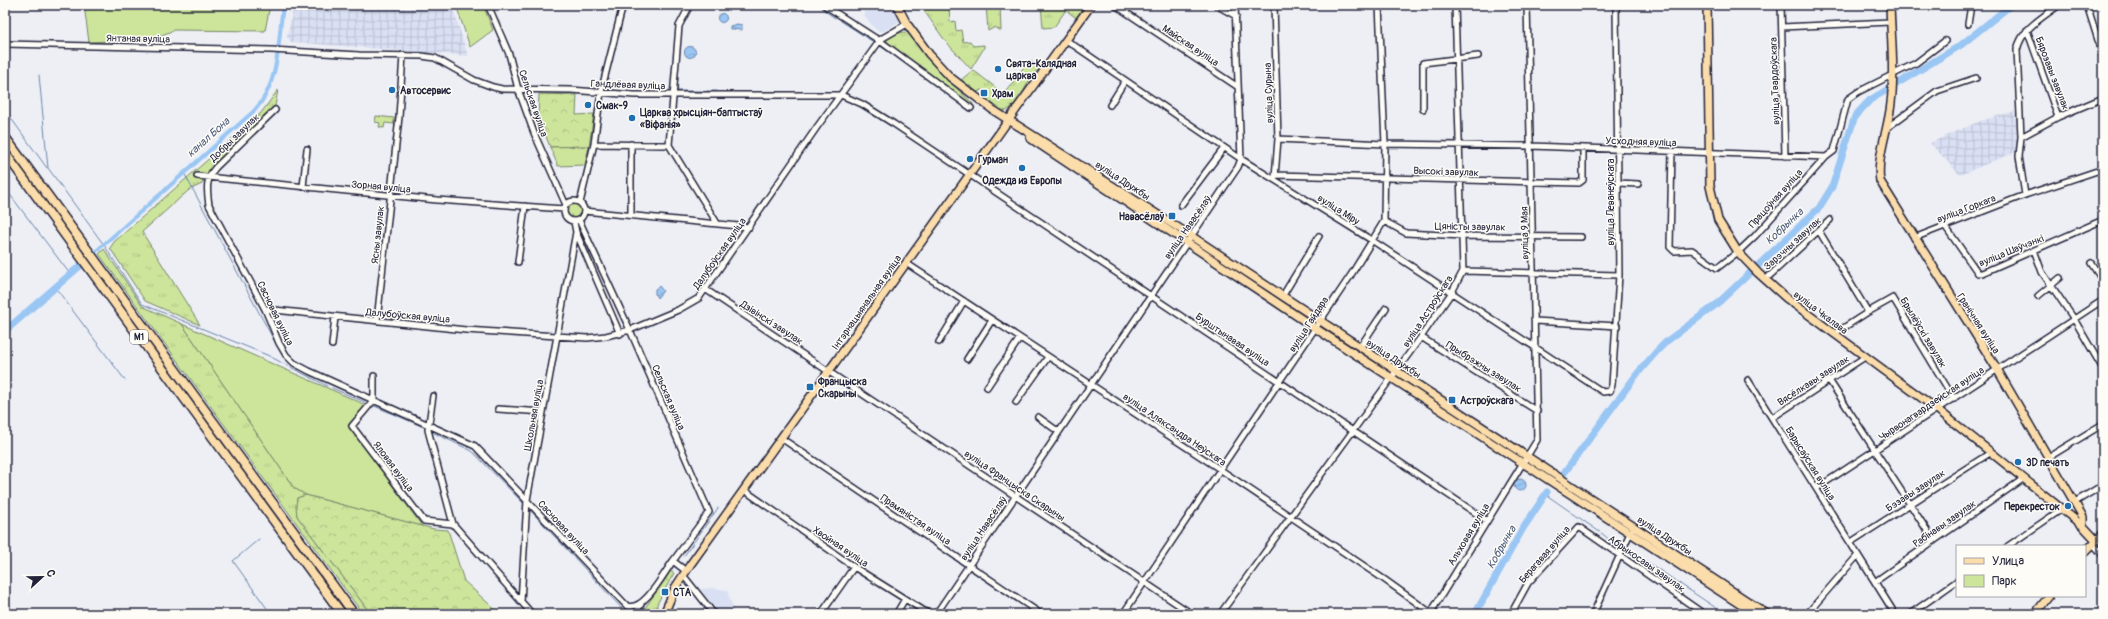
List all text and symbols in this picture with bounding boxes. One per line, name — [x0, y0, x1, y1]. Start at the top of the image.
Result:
street label: Майская вуліца — [1160, 23, 1221, 69]
street label: Янтаная вуліца — [106, 32, 170, 46]
street label: Бярозавы завулак — [2033, 35, 2072, 112]
street label: вуліца Твардоўскага — [1767, 37, 1783, 125]
place label: Свята-Калядная царква — [1006, 58, 1077, 82]
street label: вуліца Сурына — [1262, 62, 1276, 123]
marker: Свята-Калядная царква — [993, 64, 1003, 74]
street label: Сельская вуліца — [516, 68, 550, 139]
street label: Гандлёвая вуліца — [590, 78, 666, 92]
marker: Автосервис — [387, 85, 397, 95]
place label: Автосервис — [400, 85, 451, 97]
marker: Храм — [979, 88, 989, 98]
place label: Храм — [992, 88, 1014, 100]
marker: Смак-9 — [583, 100, 593, 110]
place label: Смак-9 — [596, 100, 628, 112]
place label: Царква хрысціян-баптыстаў «Віфанія» — [639, 107, 763, 131]
street label: Добры завулак — [207, 111, 262, 165]
marker: Царква хрысціян-баптыстаў «Віфанія» — [627, 113, 637, 123]
water label: канал Бона — [184, 114, 233, 160]
street label: Усходняя вуліца — [1605, 135, 1677, 149]
marker: Гурман — [965, 154, 975, 164]
place label: Гурман — [978, 154, 1008, 166]
street label: вуліца Леванеўскага — [1605, 158, 1617, 246]
street label: вуліца Дружбы — [1093, 159, 1152, 203]
marker: Одежда из Европы — [1017, 163, 1027, 173]
street label: Высокі завулак — [1413, 165, 1479, 179]
street label: Працоўная вуліца — [1746, 167, 1806, 231]
place label: Одежда из Европы — [982, 175, 1062, 187]
street label: Зорная вуліца — [351, 178, 412, 196]
street label: вуліца Міру — [1315, 192, 1362, 228]
street label: вуліца Горкага — [1935, 192, 1998, 226]
street label: вуліца Навасёлаў — [1162, 193, 1215, 262]
water label: Кобрынка — [1763, 205, 1807, 247]
street label: Ясны завулак — [369, 206, 387, 265]
street label: вуліца 9 Мая — [1519, 206, 1531, 260]
place label: Навасёлаў — [1119, 211, 1165, 223]
marker: Навасёлаў — [1167, 211, 1177, 221]
street label: Далубоўская вуліца — [690, 215, 749, 292]
street label: Зарэчны завулак — [1761, 215, 1824, 273]
street label: Цяністы завулак — [1434, 220, 1505, 234]
street label: вуліца Шаўчэнкі — [1977, 232, 2046, 269]
street label: Інтэрнацыянальная вуліца — [829, 253, 904, 352]
street label: вуліца Астроўскага — [1400, 273, 1456, 350]
street label: Сасновая вуліца — [254, 279, 296, 348]
street label: вуліца Чкалава — [1791, 289, 1850, 337]
street label: Гранічная вуліца — [1954, 291, 2002, 356]
street label: вуліца Гайдара — [1286, 294, 1331, 354]
street label: Брылёўскі завулак — [1897, 295, 1949, 370]
street label: Дзівінскі завулак — [737, 298, 805, 348]
street label: Далубоўская вуліца — [364, 306, 451, 326]
street label: Бурштынавая вуліца — [1193, 311, 1272, 369]
road number: М1 — [130, 330, 148, 344]
street label: вуліца Дружбы — [1364, 337, 1423, 381]
street label: Прыбрэжны завулак — [1444, 339, 1523, 395]
street label: Вясёлкавы завулак — [1775, 353, 1852, 409]
street label: Сельская вуліца — [649, 363, 687, 432]
street label: Чырвонагвардзейская вуліца — [1877, 364, 1987, 444]
place label: Францыска Скарыны — [817, 376, 867, 400]
street label: Школьная вуліца — [522, 378, 546, 452]
marker: Францыска Скарыны — [805, 382, 815, 392]
street label: вуліца Аляксандра Неўскага — [1121, 391, 1229, 469]
marker: Астроўскага — [1447, 395, 1457, 405]
place label: Астроўскага — [1460, 395, 1514, 407]
street label: Барысаўская вуліца — [1783, 424, 1838, 503]
street label: Яловая вуліца — [370, 439, 416, 494]
street label: вуліца Францыска Скарыны — [962, 448, 1067, 524]
marker: 3D печать — [2013, 457, 2023, 467]
place label: 3D печать — [2026, 457, 2070, 469]
street label: Бэзавы завулак — [1884, 467, 1947, 514]
street label: Прамяністая вуліца — [878, 492, 953, 548]
street label: вуліца Навасёлаў — [958, 494, 1010, 563]
street label: Сасновая вуліца — [535, 498, 592, 558]
street label: Рабінавы завулак — [1911, 498, 1978, 550]
street label: Альховая вуліца — [1446, 501, 1492, 568]
place label: Перекресток — [2004, 501, 2061, 513]
marker: Перекресток — [2063, 501, 2073, 511]
street label: вуліца Дружбы — [1635, 514, 1694, 558]
water label: Кобрынка — [1484, 523, 1519, 571]
street label: Берагавая вуліца — [1517, 523, 1573, 586]
street label: Хвойная вуліца — [811, 524, 871, 570]
street label: Абрыкосавы завулак — [1606, 533, 1687, 595]
legend — [1956, 545, 2086, 597]
text: Улица — [1992, 554, 2024, 569]
north arrow — [22, 557, 62, 597]
text: С — [44, 568, 58, 579]
text: Парк — [1992, 574, 2017, 589]
marker: СТА — [660, 587, 670, 597]
place label: СТА — [673, 587, 692, 599]

